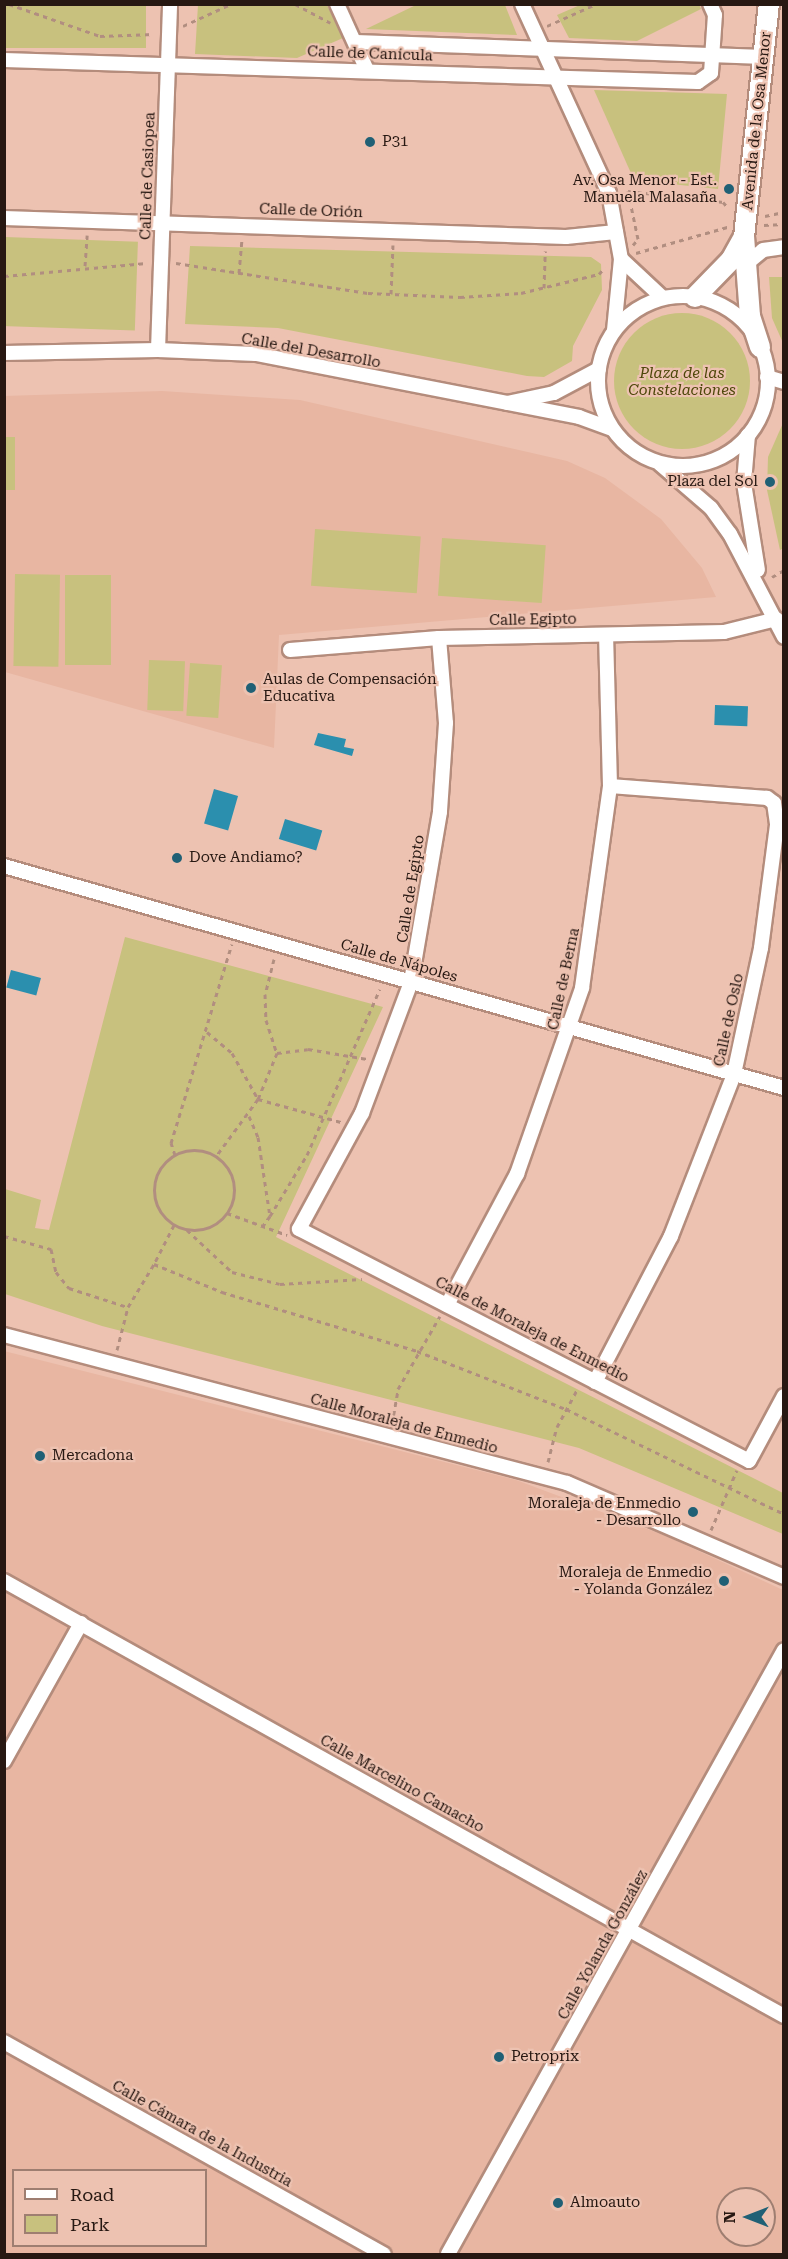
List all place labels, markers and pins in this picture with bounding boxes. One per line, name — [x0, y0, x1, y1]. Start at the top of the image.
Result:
place label: P31 — [382, 133, 408, 151]
marker: P31 — [363, 135, 377, 149]
place label: Av. Osa Menor - Est. Manuela Malasaña — [573, 171, 717, 206]
marker: Av. Osa Menor - Est. Manuela Malasaña — [722, 182, 736, 196]
place label: Plaza del Sol — [667, 473, 758, 491]
marker: Plaza del Sol — [763, 475, 777, 489]
place label: Aulas de Compensación Educativa — [263, 670, 437, 705]
marker: Aulas de Compensación Educativa — [244, 681, 258, 695]
place label: Dove Andiamo? — [189, 849, 303, 867]
marker: Dove Andiamo? — [170, 851, 184, 865]
place label: Mercadona — [52, 1447, 133, 1465]
marker: Mercadona — [33, 1449, 47, 1463]
place label: Moraleja de Enmedio - Desarrollo — [528, 1494, 681, 1529]
marker: Moraleja de Enmedio - Desarrollo — [686, 1505, 700, 1519]
place label: Moraleja de Enmedio - Yolanda González — [559, 1563, 712, 1598]
marker: Moraleja de Enmedio - Yolanda González — [717, 1574, 731, 1588]
place label: Petroprix — [511, 2048, 579, 2066]
marker: Petroprix — [492, 2050, 506, 2064]
place label: Almoauto — [570, 2194, 640, 2212]
marker: Almoauto — [551, 2196, 565, 2210]

